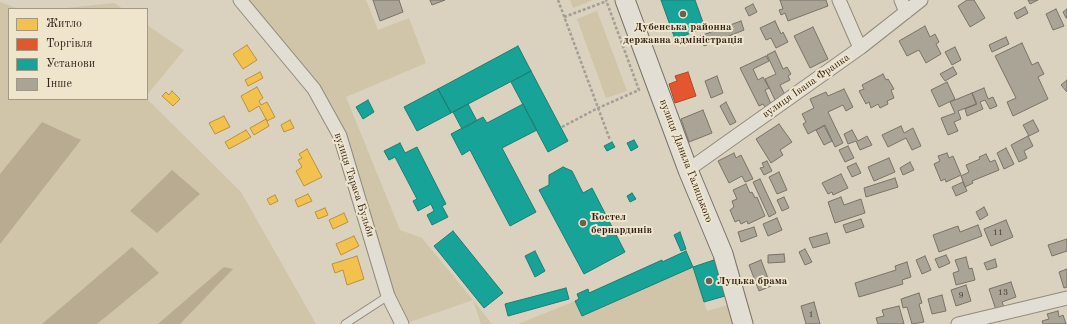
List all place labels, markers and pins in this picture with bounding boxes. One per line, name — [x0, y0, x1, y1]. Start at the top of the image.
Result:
marker: Дубенська районна державна адміністрація — [678, 9, 688, 19]
place label: Дубенська районна державна адміністрація — [623, 20, 743, 46]
place label: Костел бернардинів — [591, 210, 652, 236]
marker: Костел бернардинів — [578, 218, 588, 228]
place label: Луцька брама — [717, 274, 787, 288]
marker: Луцька брама — [704, 276, 714, 286]

